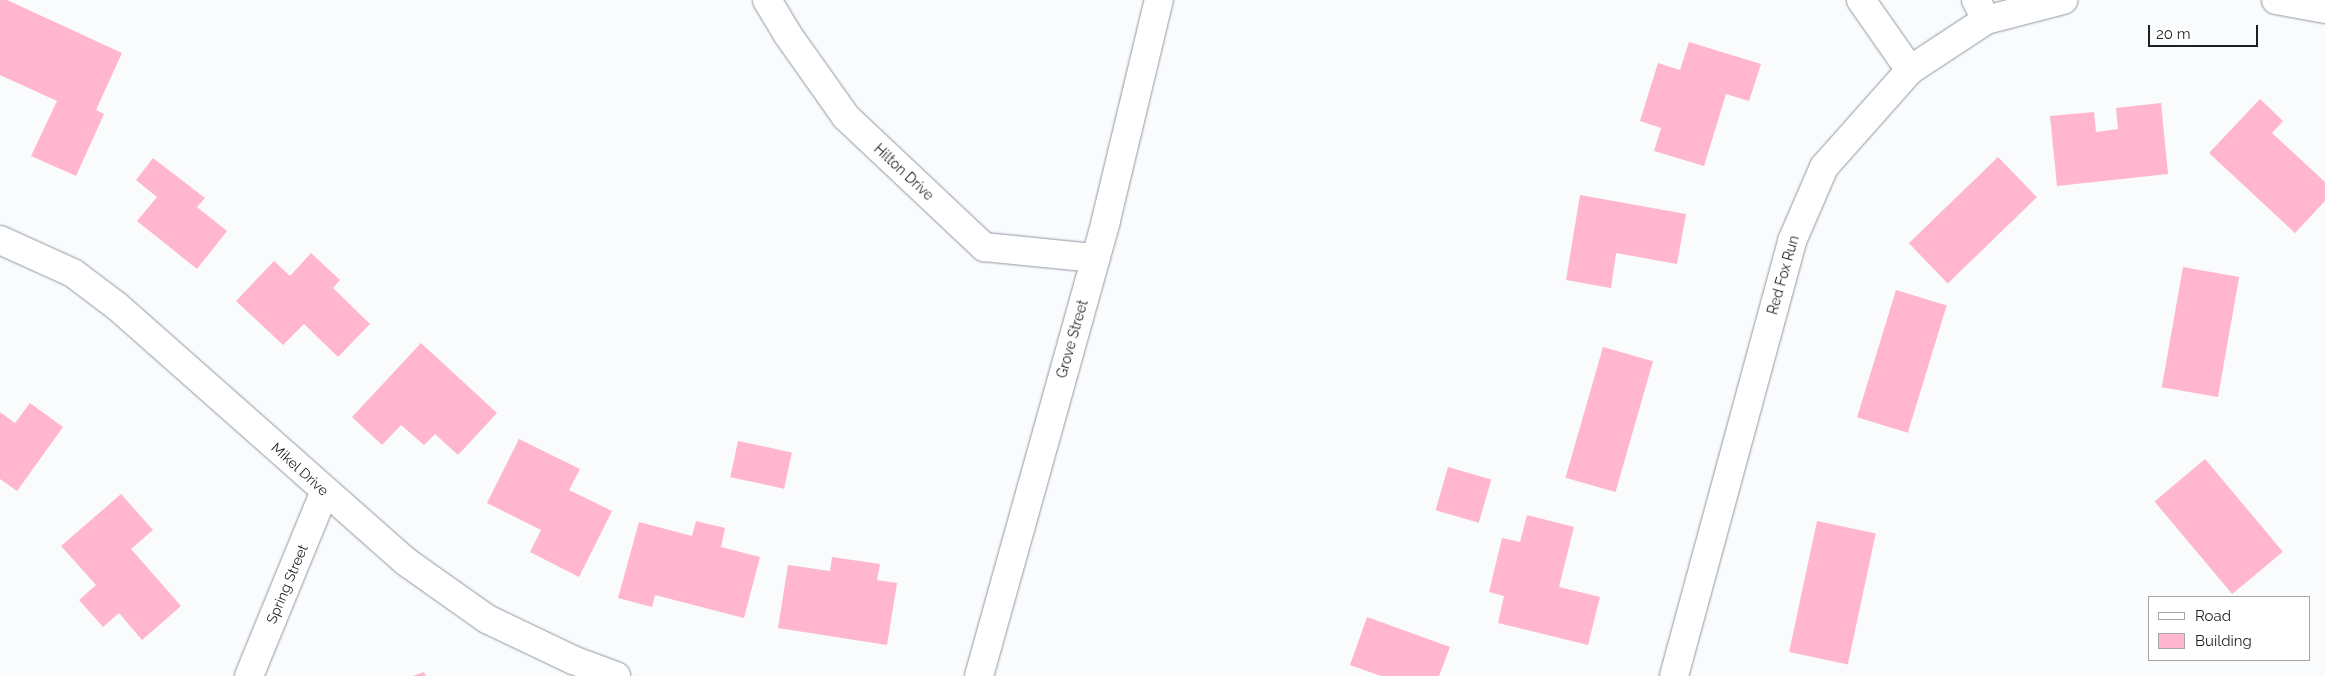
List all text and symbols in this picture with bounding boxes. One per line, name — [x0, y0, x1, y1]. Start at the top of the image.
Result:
scale bar — [2150, 15, 2260, 47]
text: 20 m — [2156, 25, 2191, 43]
street label: Hilton Drive — [871, 140, 937, 204]
street label: Red Fox Run — [1764, 234, 1802, 316]
street label: Grove Street — [1053, 298, 1091, 380]
street label: Mikel Drive — [268, 439, 332, 499]
street label: Spring Street — [263, 542, 311, 626]
legend — [2148, 596, 2310, 661]
text: Road — [2195, 607, 2231, 625]
text: Building — [2195, 632, 2252, 650]

